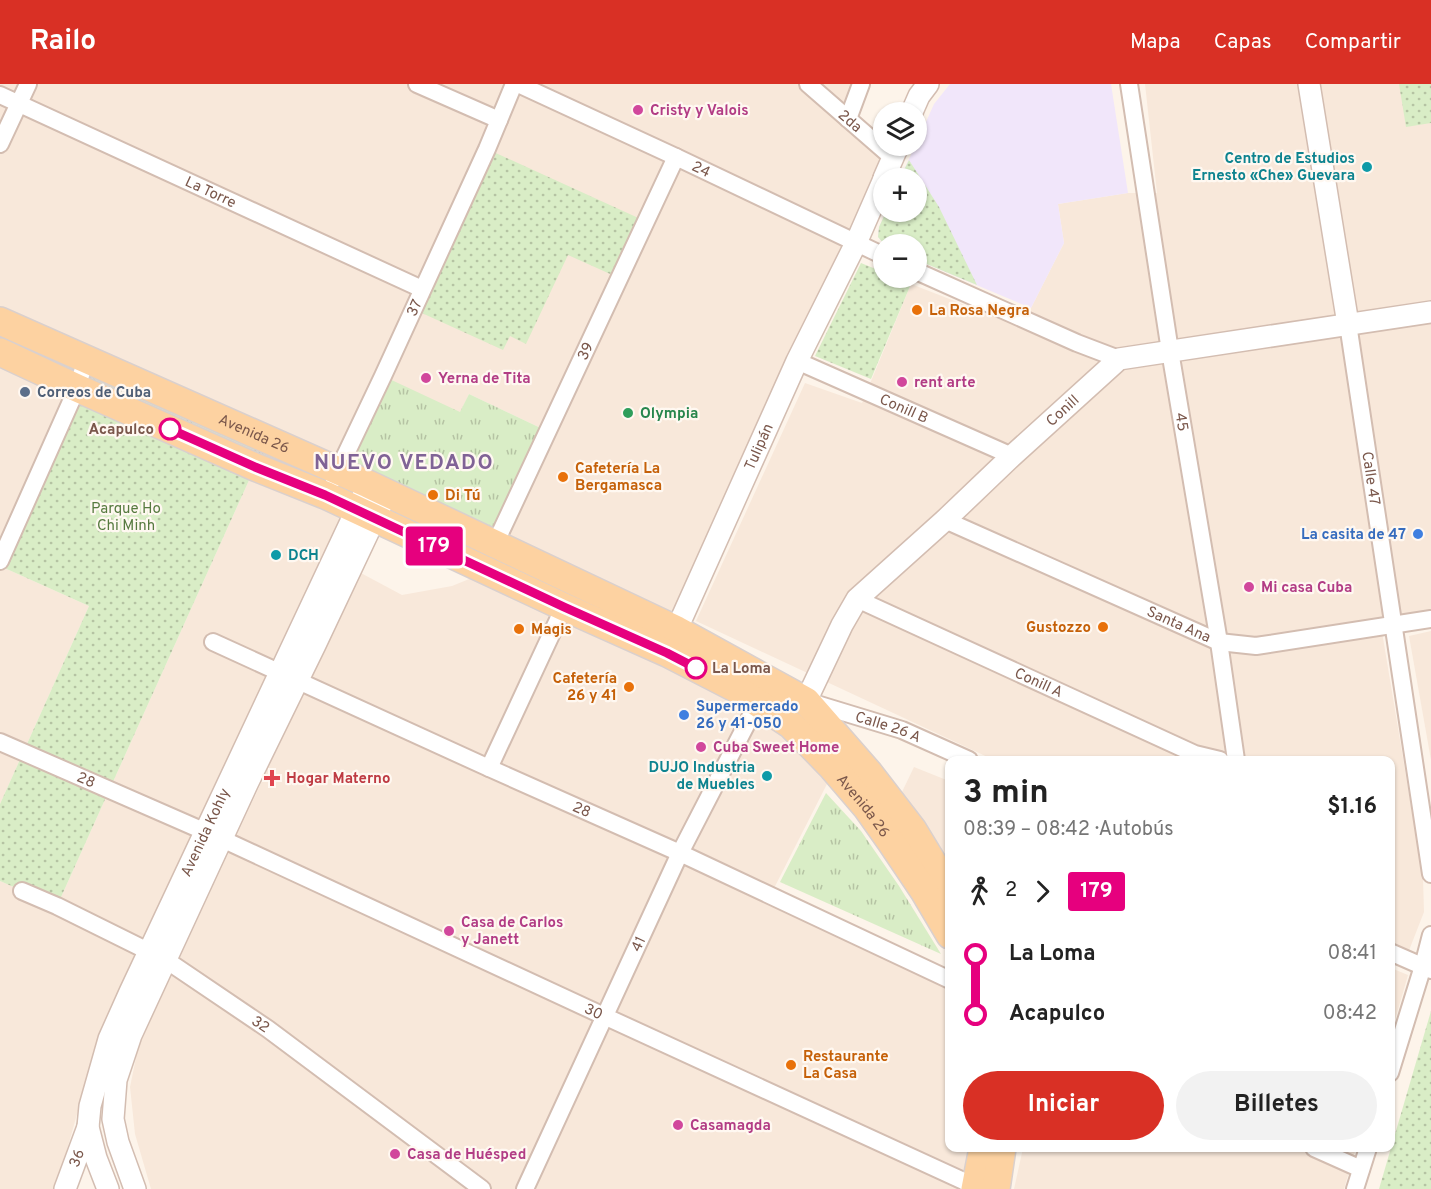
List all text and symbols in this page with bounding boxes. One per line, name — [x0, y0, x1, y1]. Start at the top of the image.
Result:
text: Railo — [30, 24, 96, 60]
text: Mapa — [1130, 29, 1181, 56]
text: Capas — [1214, 29, 1272, 56]
text: Compartir — [1305, 29, 1401, 56]
place label: Cristy y Valois — [650, 102, 749, 121]
map controls — [873, 102, 927, 288]
button: layers — [873, 102, 927, 156]
marker: Cristy y Valois — [631, 103, 645, 117]
street label: 2da — [833, 106, 865, 137]
place label: Centro de Estudios Ernesto «Che» Guevara — [1192, 150, 1355, 186]
street label: 24 — [688, 158, 713, 183]
marker: Centro de Estudios Ernesto «Che» Guevara — [1360, 160, 1374, 174]
button: + — [873, 168, 927, 222]
street label: La Torre — [182, 173, 239, 213]
button: − — [873, 234, 927, 288]
street label: 37 — [403, 297, 428, 320]
place label: La Rosa Negra — [929, 302, 1030, 321]
marker: La Rosa Negra — [910, 303, 924, 317]
street label: 39 — [574, 340, 599, 364]
place label: Yerna de Tita — [438, 370, 531, 389]
marker: Yerna de Tita — [419, 371, 433, 385]
place label: rent arte — [914, 374, 976, 393]
marker: rent arte — [895, 375, 909, 389]
place label: Correos de Cuba — [37, 384, 151, 403]
marker: Correos de Cuba — [18, 385, 32, 399]
street label: Conill B — [876, 391, 931, 429]
street label: Conill — [1043, 392, 1084, 431]
place label: Olympia — [640, 405, 698, 424]
marker: Olympia — [621, 406, 635, 420]
street label: Avenida 26 — [215, 411, 292, 459]
street label: 45 — [1170, 411, 1191, 433]
marker: Acapulco — [159, 418, 181, 440]
place label: Acapulco — [88, 421, 154, 440]
street label: Tulipán — [741, 421, 779, 474]
district label: NUEVO VEDADO — [314, 450, 494, 477]
street label: Calle 47 — [1356, 450, 1383, 507]
place label: Cafetería La Bergamasca — [575, 460, 662, 496]
marker: Cafetería La Bergamasca — [556, 470, 570, 484]
place label: Di Tú — [445, 487, 481, 506]
marker: Di Tú — [426, 488, 440, 502]
park label: Parque Ho Chi Minh — [91, 500, 161, 536]
line badge: 179 — [400, 526, 468, 566]
place label: La casita de 47 — [1301, 526, 1406, 545]
marker: La casita de 47 — [1411, 527, 1425, 541]
text: 179 — [418, 533, 450, 560]
place label: DCH — [288, 547, 319, 566]
marker: DCH — [269, 548, 283, 562]
place label: Mi casa Cuba — [1261, 579, 1352, 598]
marker: Mi casa Cuba — [1242, 580, 1256, 594]
street label: Santa Ana — [1143, 603, 1213, 648]
place label: Gustozzo — [1026, 619, 1091, 638]
marker: Gustozzo — [1096, 620, 1110, 634]
place label: Magis — [531, 621, 572, 640]
marker: Magis — [512, 622, 526, 636]
marker: La Loma — [685, 657, 707, 679]
place label: La Loma — [712, 660, 771, 679]
street label: Conill A — [1011, 664, 1065, 703]
place label: Cafetería 26 y 41 — [553, 670, 617, 706]
marker: Cafetería 26 y 41 — [622, 680, 636, 694]
place label: Supermercado 26 y 41-050 — [696, 698, 798, 734]
marker: Supermercado 26 y 41-050 — [677, 708, 691, 722]
street label: Calle 26 A — [853, 708, 924, 748]
place label: Cuba Sweet Home — [713, 739, 839, 758]
marker: Cuba Sweet Home — [694, 740, 708, 754]
place label: DUJO Industria de Muebles — [649, 759, 755, 795]
street label: 28 — [73, 769, 98, 793]
marker: Hogar Materno — [263, 769, 281, 787]
marker: DUJO Industria de Muebles — [760, 769, 774, 783]
place label: Hogar Materno — [286, 770, 391, 789]
street label: Avenida 26 — [831, 771, 893, 842]
text: 3 min — [963, 773, 1049, 815]
street label: Avenida Kohly — [177, 785, 235, 880]
text: $1.16 — [1327, 794, 1377, 821]
street label: 28 — [569, 798, 593, 823]
text: 08:39 – 08:42 · Autobús — [963, 817, 1174, 843]
icon: walk — [963, 875, 996, 908]
icon: forward — [1026, 875, 1059, 908]
text: 2 — [1005, 878, 1017, 904]
text: 179 — [1080, 878, 1113, 905]
place label: Casa de Carlos y Janett — [461, 914, 563, 950]
marker: Casa de Carlos y Janett — [442, 924, 456, 938]
street label: 41 — [628, 934, 651, 955]
text: La Loma — [1009, 941, 1095, 968]
text: 08:41 — [1328, 941, 1377, 967]
street label: 30 — [581, 1000, 606, 1025]
text: Acapulco — [1009, 1001, 1105, 1028]
text: 08:42 — [1323, 1001, 1377, 1027]
street label: 32 — [247, 1012, 273, 1038]
place label: Restaurante La Casa — [803, 1048, 889, 1084]
marker: Restaurante La Casa — [784, 1058, 798, 1072]
button: Iniciar — [963, 1071, 1164, 1140]
button: Billetes — [1176, 1071, 1377, 1140]
place label: Casamagda — [690, 1117, 771, 1136]
marker: Casamagda — [671, 1118, 685, 1132]
place label: Casa de Huésped — [407, 1146, 526, 1165]
street label: 36 — [66, 1147, 90, 1170]
marker: Casa de Huésped — [388, 1147, 402, 1161]

